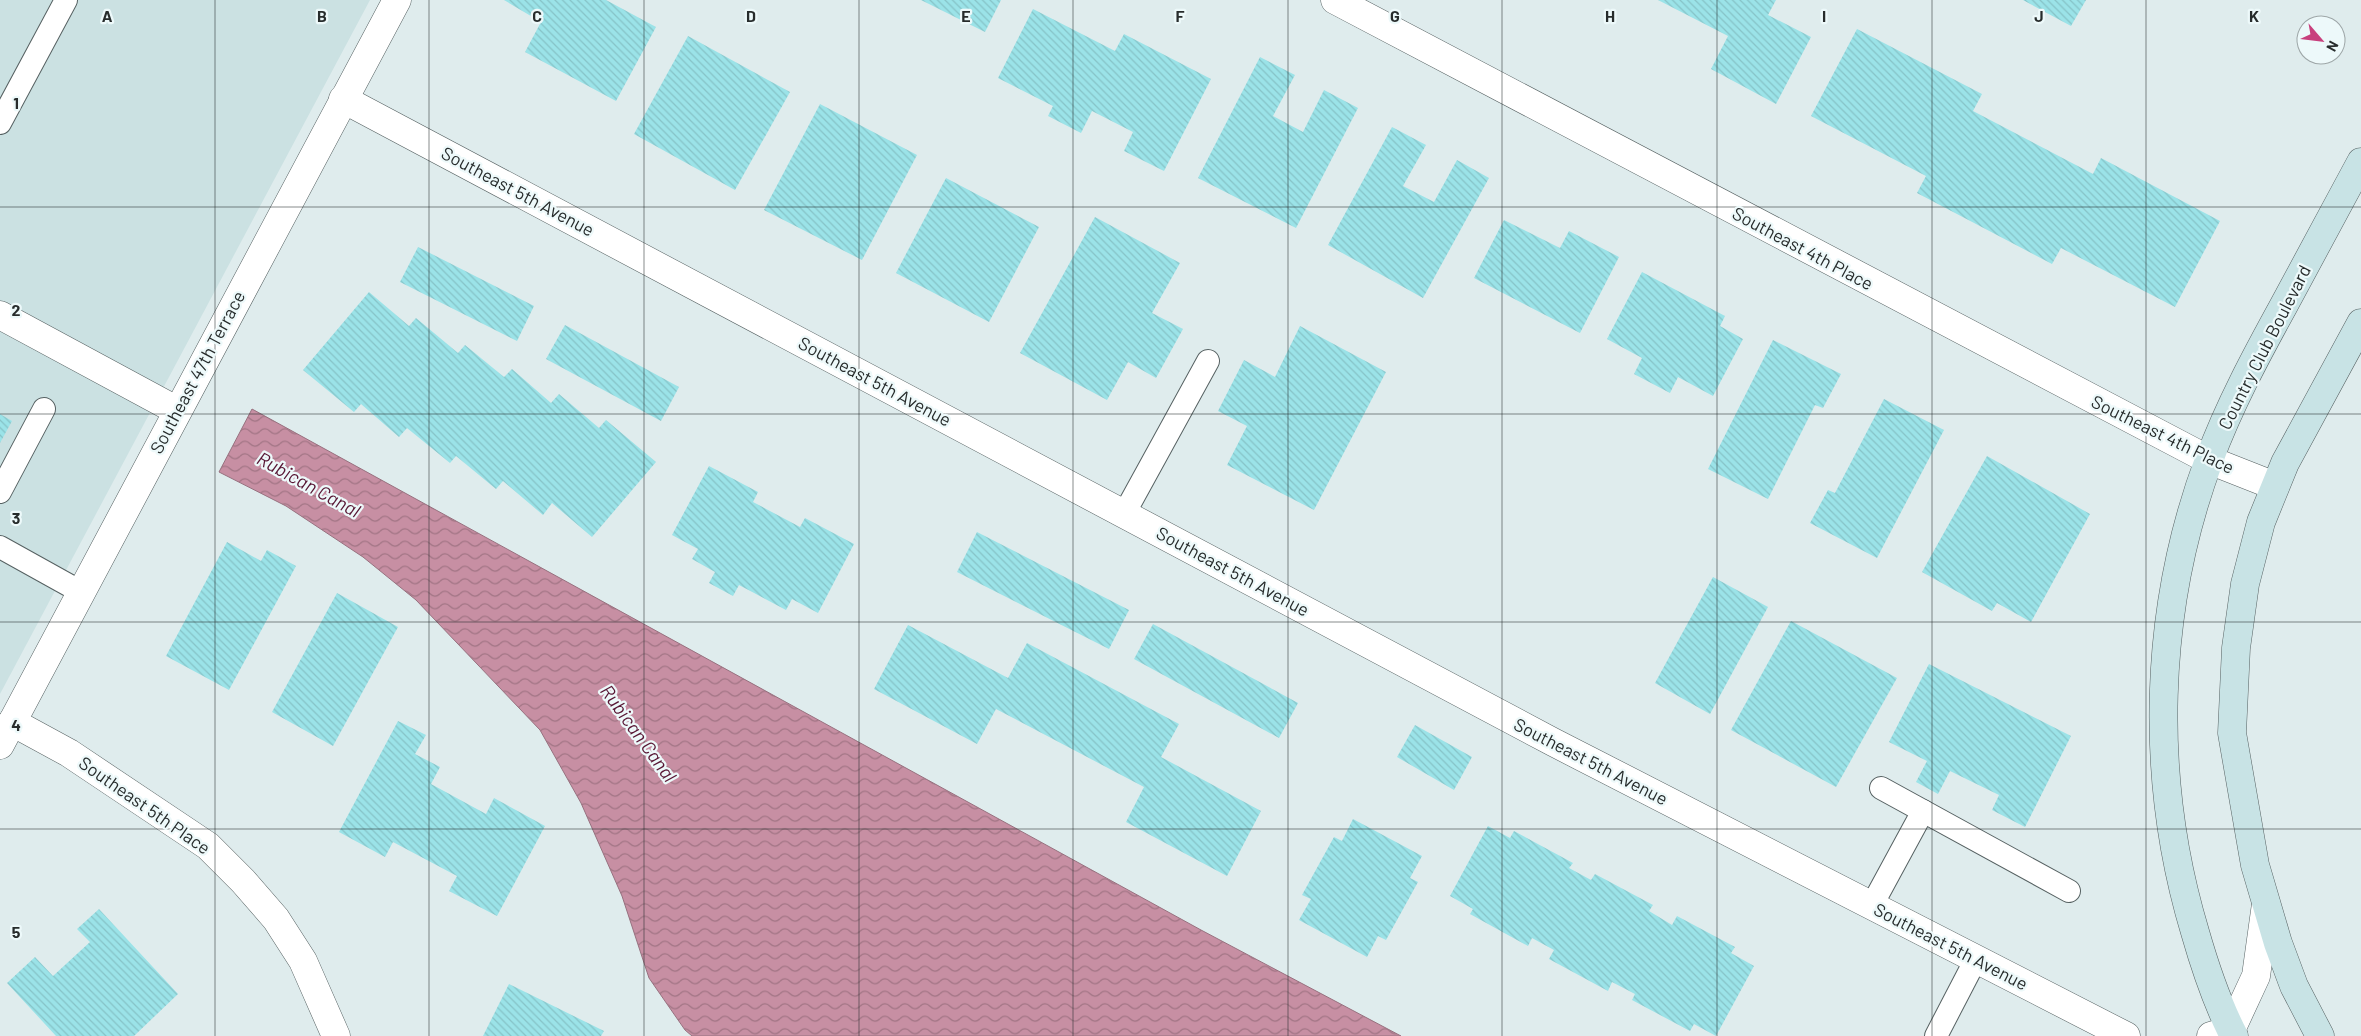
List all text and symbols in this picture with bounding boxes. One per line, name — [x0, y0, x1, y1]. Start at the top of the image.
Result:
text: A — [102, 6, 113, 25]
text: B — [317, 6, 327, 25]
text: C — [532, 6, 542, 25]
text: D — [746, 6, 756, 25]
text: E — [961, 6, 971, 25]
text: F — [1176, 6, 1185, 25]
text: G — [1390, 6, 1400, 25]
text: H — [1605, 6, 1615, 25]
text: I — [1822, 6, 1826, 25]
text: J — [2034, 6, 2044, 25]
text: K — [2249, 6, 2259, 25]
north arrow — [2296, 15, 2346, 65]
text: N — [2323, 38, 2343, 54]
text: 1 — [13, 93, 19, 112]
street label: Southeast 5th Avenue — [438, 141, 598, 241]
street label: Southeast 4th Place — [1729, 202, 1877, 294]
street label: Country Club Boulevard — [2213, 261, 2315, 433]
street label: Southeast 47th Terrace — [145, 287, 249, 457]
text: 2 — [12, 300, 21, 319]
street label: Southeast 5th Avenue — [795, 331, 955, 431]
street label: Southeast 4th Place — [2088, 390, 2238, 478]
water label: Rubican Canal — [253, 446, 365, 522]
text: 3 — [12, 508, 20, 527]
street label: Southeast 5th Avenue — [1153, 521, 1313, 621]
water label: Rubican Canal — [596, 680, 682, 787]
street label: Southeast 5th Avenue — [1510, 713, 1672, 809]
text: 4 — [11, 715, 21, 734]
street label: Southeast 5th Place — [75, 751, 215, 859]
street label: Southeast 5th Avenue — [1870, 898, 2032, 994]
text: 5 — [12, 922, 21, 941]

